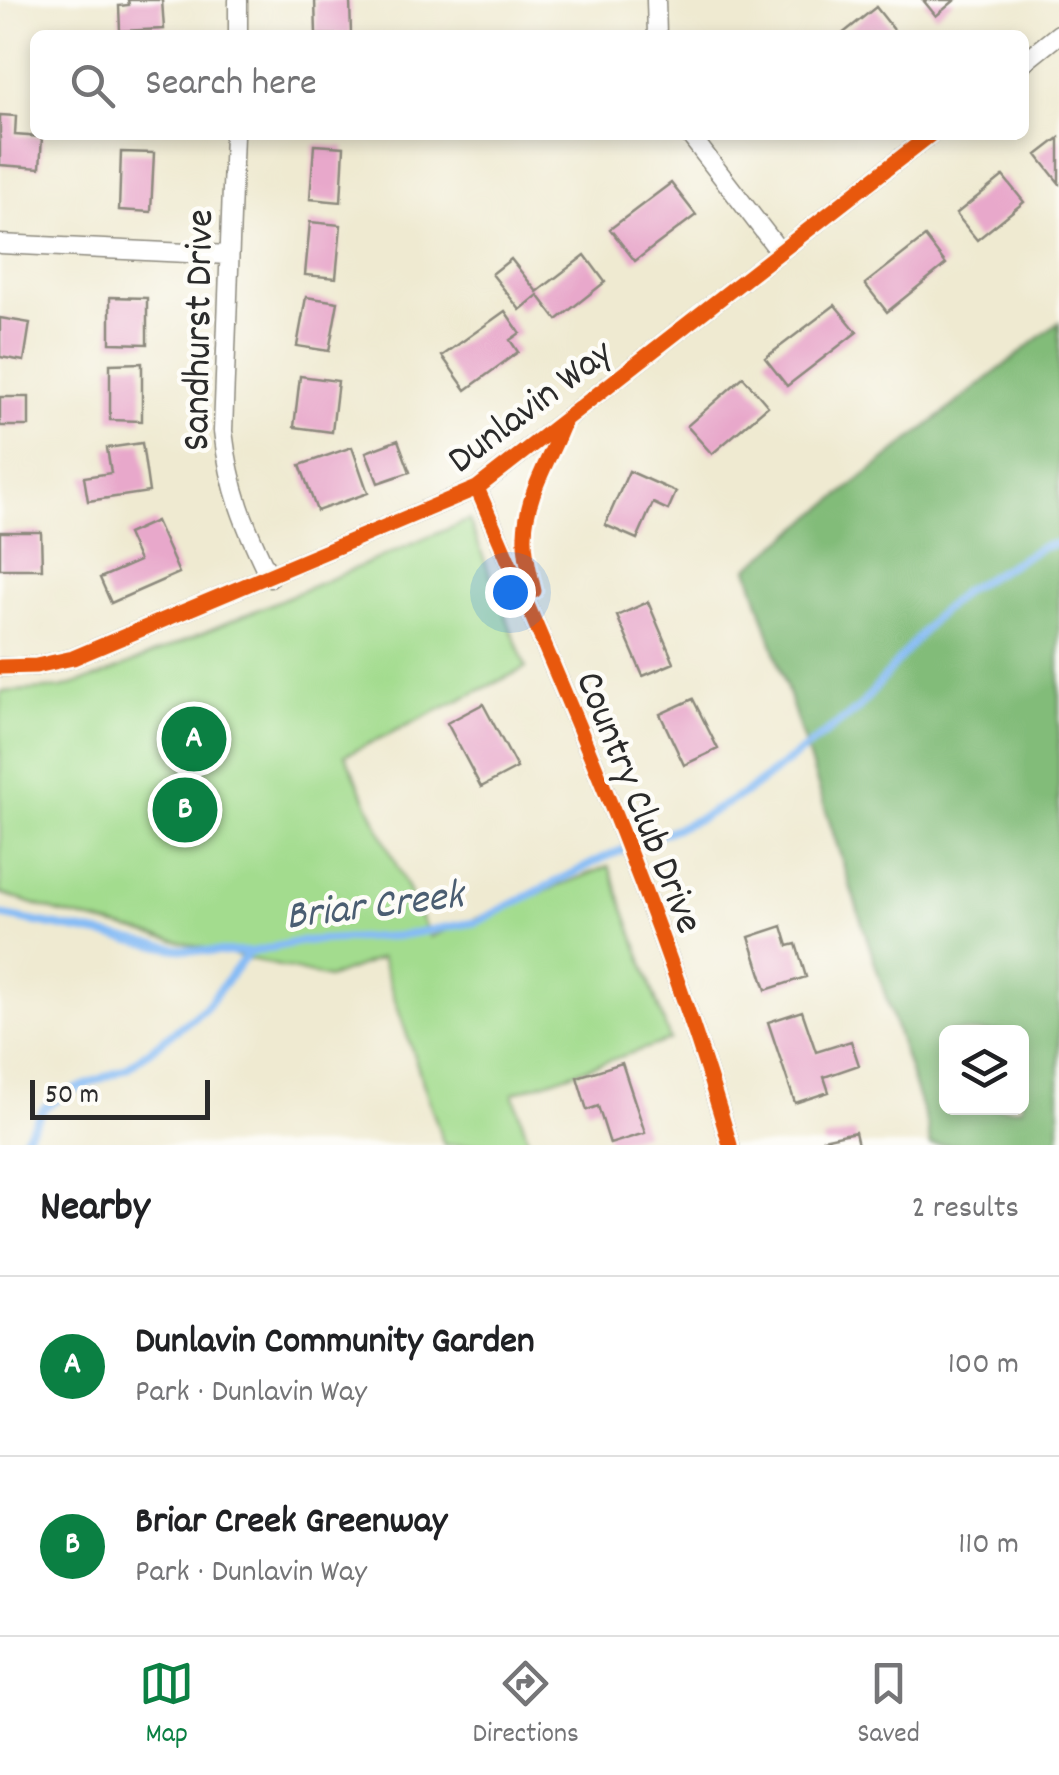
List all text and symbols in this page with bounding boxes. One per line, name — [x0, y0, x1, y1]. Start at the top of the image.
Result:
search box — [30, 30, 1029, 140]
icon: search — [65, 58, 120, 113]
text: Search here — [145, 58, 317, 113]
street label: Sandhurst Drive — [171, 209, 232, 452]
street label: Dunlavin Way — [437, 328, 627, 490]
your location — [485, 567, 536, 618]
street label: Country Club Drive — [557, 664, 715, 943]
pin: A — [162, 702, 226, 776]
pin: B — [152, 772, 218, 848]
water label: Briar Creek — [283, 868, 471, 950]
map controls — [939, 1025, 1029, 1115]
button: layers — [939, 1025, 1029, 1115]
scale bar — [30, 1075, 210, 1120]
text: 50 m — [45, 1077, 99, 1117]
text: Nearby — [40, 1180, 150, 1240]
text: 2 results — [912, 1187, 1019, 1233]
text: Dunlavin Community Garden — [135, 1316, 535, 1371]
text: A — [64, 1343, 81, 1389]
text: 100 m — [948, 1343, 1019, 1389]
text: Park · Dunlavin Way — [135, 1371, 367, 1417]
text: Briar Creek Greenway — [135, 1496, 447, 1551]
text: B — [65, 1523, 80, 1569]
text: 110 m — [958, 1523, 1019, 1569]
text: Park · Dunlavin Way — [135, 1551, 367, 1597]
tab: Map — [139, 1656, 194, 1756]
tab: Directions — [473, 1656, 579, 1756]
tab: Saved — [857, 1656, 920, 1756]

